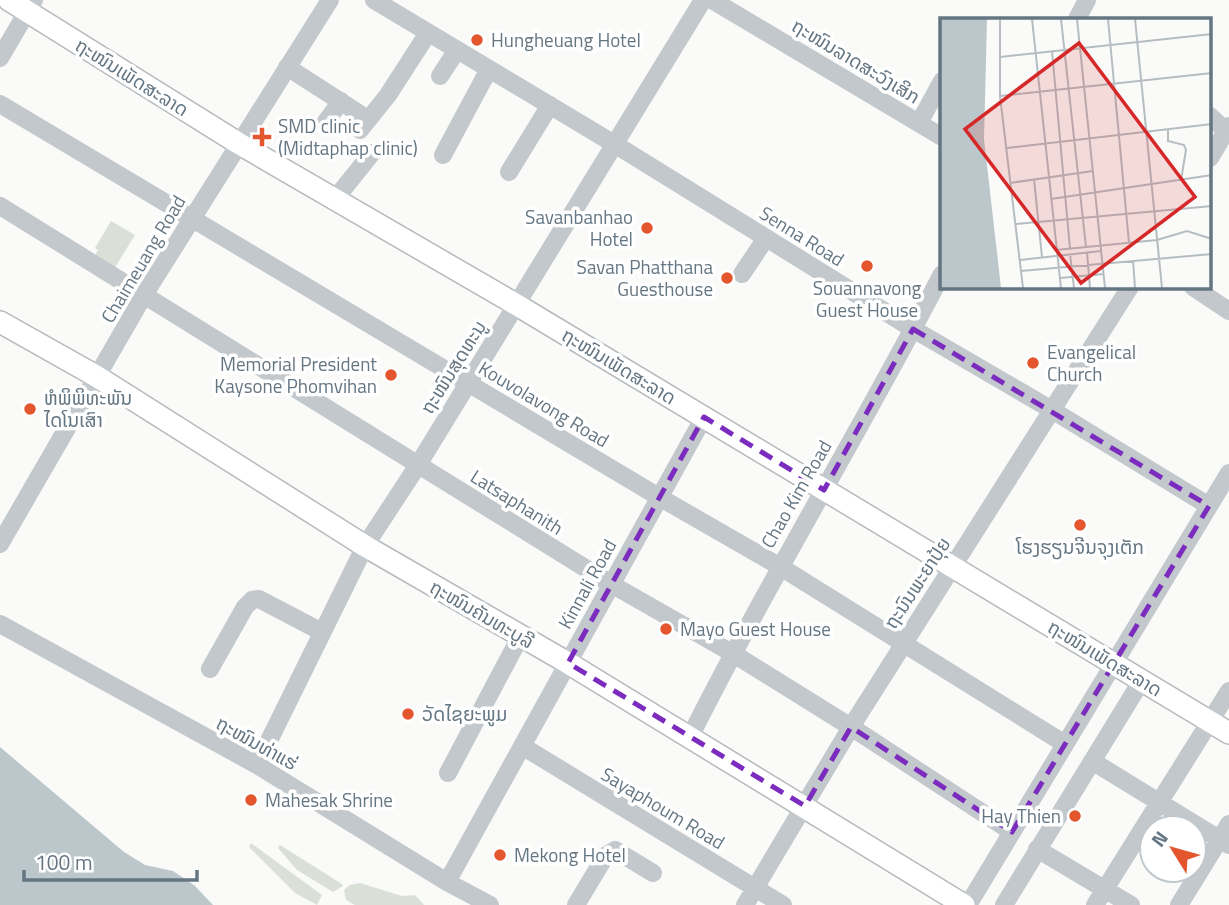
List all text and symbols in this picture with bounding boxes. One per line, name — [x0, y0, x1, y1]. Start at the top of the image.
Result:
street label: ຖະໜົນລາດສະວົງເສິກ — [786, 11, 926, 110]
inset map — [940, 18, 1212, 289]
place label: Hungheuang Hotel — [491, 25, 641, 54]
street label: ຖະໜົນເພັດສະລາດ — [70, 30, 195, 123]
marker: Hungheuang Hotel — [469, 32, 485, 48]
place label: SMD clinic (Midtaphap clinic) — [278, 111, 418, 162]
marker: SMD clinic (Midtaphap clinic) — [252, 127, 272, 147]
street label: Chaimeuang Road — [93, 189, 192, 328]
street label: Senna Road — [754, 198, 850, 273]
place label: Savanbanhao Hotel — [525, 202, 633, 253]
marker: Savanbanhao Hotel — [639, 220, 655, 236]
place label: Savan Phatthana Guesthouse — [577, 252, 713, 303]
marker: Souannavong Guest House — [859, 258, 875, 274]
marker: Savan Phatthana Guesthouse — [719, 270, 735, 286]
place label: Souannavong Guest House — [813, 273, 922, 324]
street label: ຖະໜົນສຸດທະນູ — [412, 314, 493, 419]
street label: ຖະໜົນເພັດສະລາດ — [556, 320, 682, 411]
place label: Evangelical Church — [1047, 337, 1136, 388]
place label: Memorial President Kaysone Phomvihan — [214, 349, 377, 400]
street label: Kouvolavong Road — [473, 353, 615, 454]
marker: Evangelical Church — [1025, 355, 1041, 371]
marker: Memorial President Kaysone Phomvihan — [383, 367, 399, 383]
place label: ຫໍພິພິທະພັນ ໄດໂນເສົາ — [43, 383, 132, 434]
marker: ຫໍພິພິທະພັນ ໄດໂນເສົາ — [22, 401, 38, 417]
street label: Chao Kim Road — [753, 434, 838, 553]
street label: Latsaphanith — [465, 462, 569, 542]
marker: ໂຮງຮຽນຈີນຈຸງເຕັກ — [1072, 517, 1088, 533]
street label: ຖະນົນພະຍາປຸ້ຍ — [876, 531, 957, 634]
place label: ໂຮງຮຽນຈີນຈຸງເຕັກ — [1015, 532, 1144, 561]
street label: Kinnali Road — [550, 534, 623, 634]
street label: ຖະໜົນຄັນທະບູລີ — [424, 572, 540, 655]
street label: ຖະໜົນເພັດສະລາດ — [1042, 612, 1168, 703]
place label: Mayo Guest House — [680, 614, 831, 643]
marker: Mayo Guest House — [658, 621, 674, 637]
place label: ວັດໄຊຍະພູມ — [422, 699, 507, 728]
marker: ວັດໄຊຍະພູມ — [400, 706, 416, 722]
street label: ຖະໜົນທ່າແຮ່ — [211, 708, 304, 777]
street label: Sayaphoum Road — [596, 759, 731, 856]
place label: Mahesak Shrine — [265, 785, 393, 814]
marker: Mahesak Shrine — [243, 792, 259, 808]
place label: Hay Thien — [981, 801, 1061, 830]
marker: Hay Thien — [1067, 808, 1083, 824]
north arrow — [1138, 814, 1208, 884]
text: N — [1143, 824, 1175, 852]
scale bar — [24, 838, 198, 882]
place label: Mekong Hotel — [514, 840, 626, 869]
text: 100 m — [35, 846, 92, 878]
marker: Mekong Hotel — [492, 847, 508, 863]

